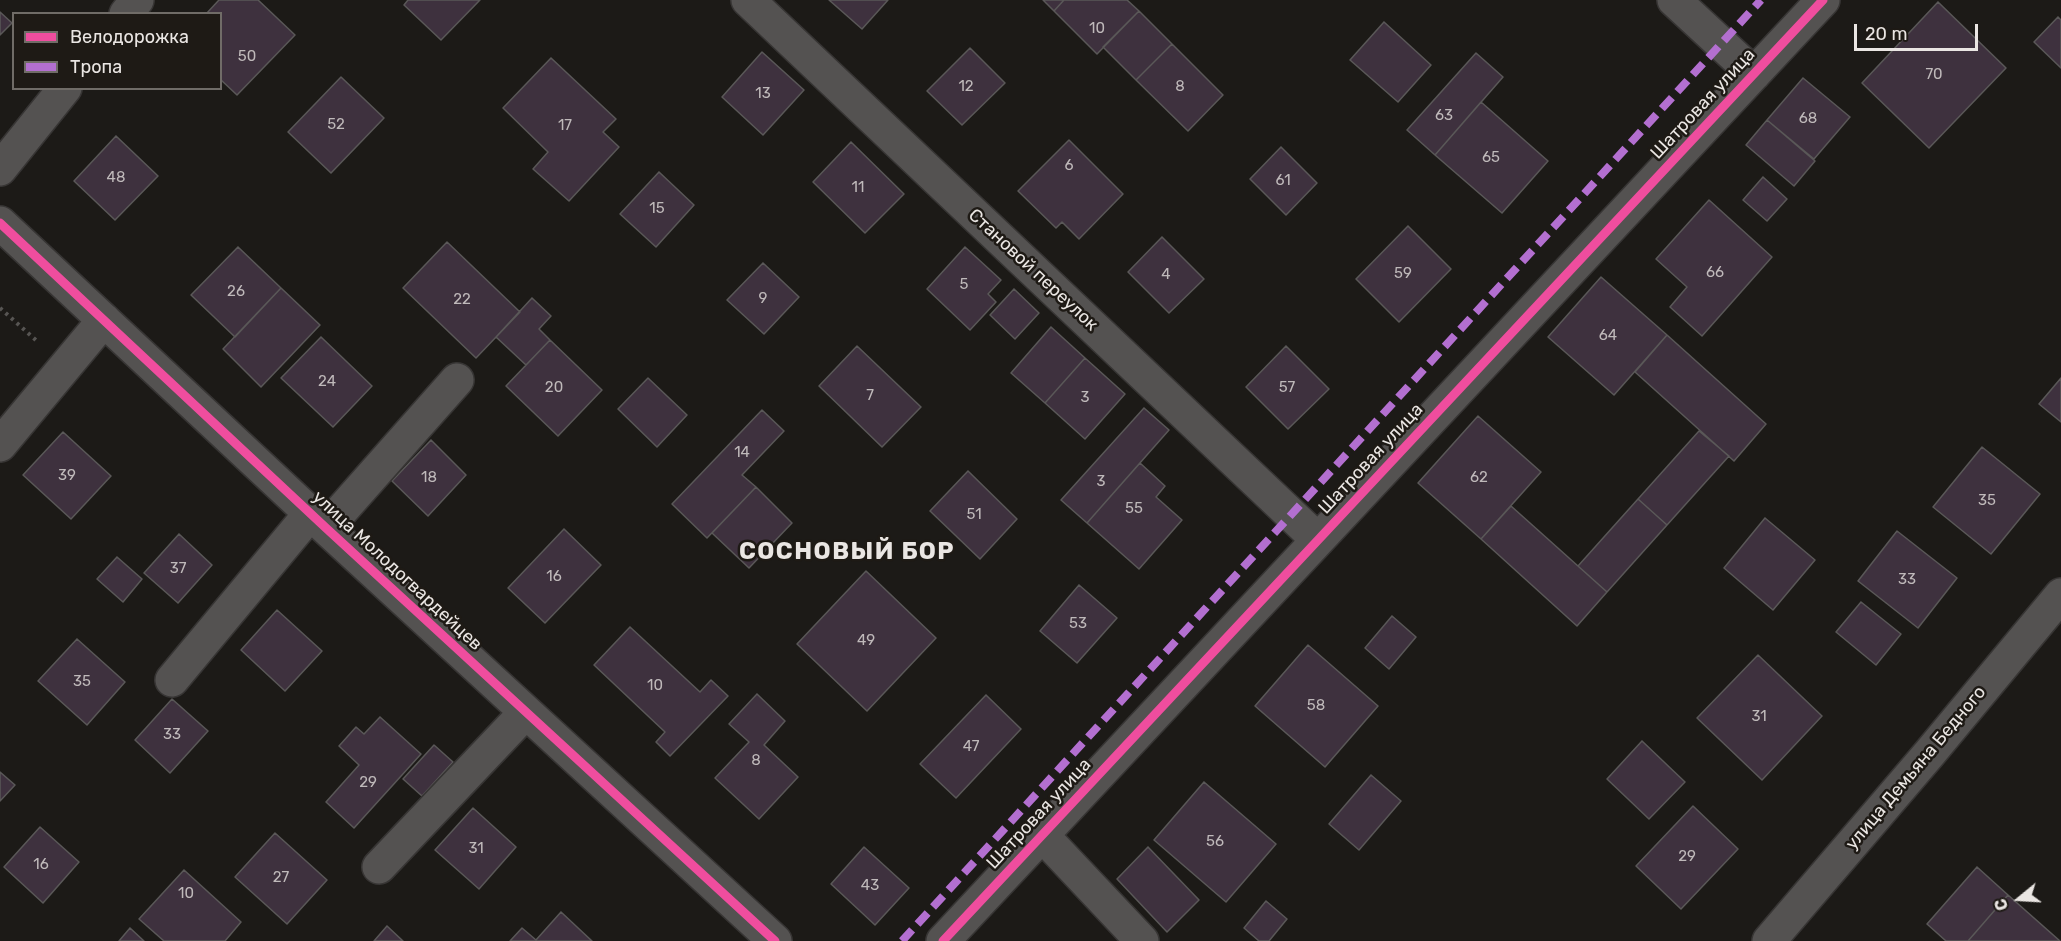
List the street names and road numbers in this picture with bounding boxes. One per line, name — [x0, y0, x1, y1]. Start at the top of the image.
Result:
street label: Шатровая улица — [1646, 44, 1760, 164]
street label: Становой переулок — [964, 204, 1102, 336]
street label: Шатровая улица — [1314, 399, 1428, 519]
street label: улица Молодогвардейцев — [308, 487, 486, 655]
street label: улица Демьяна Бедного — [1841, 682, 1991, 854]
street label: Шатровая улица — [982, 754, 1096, 874]

